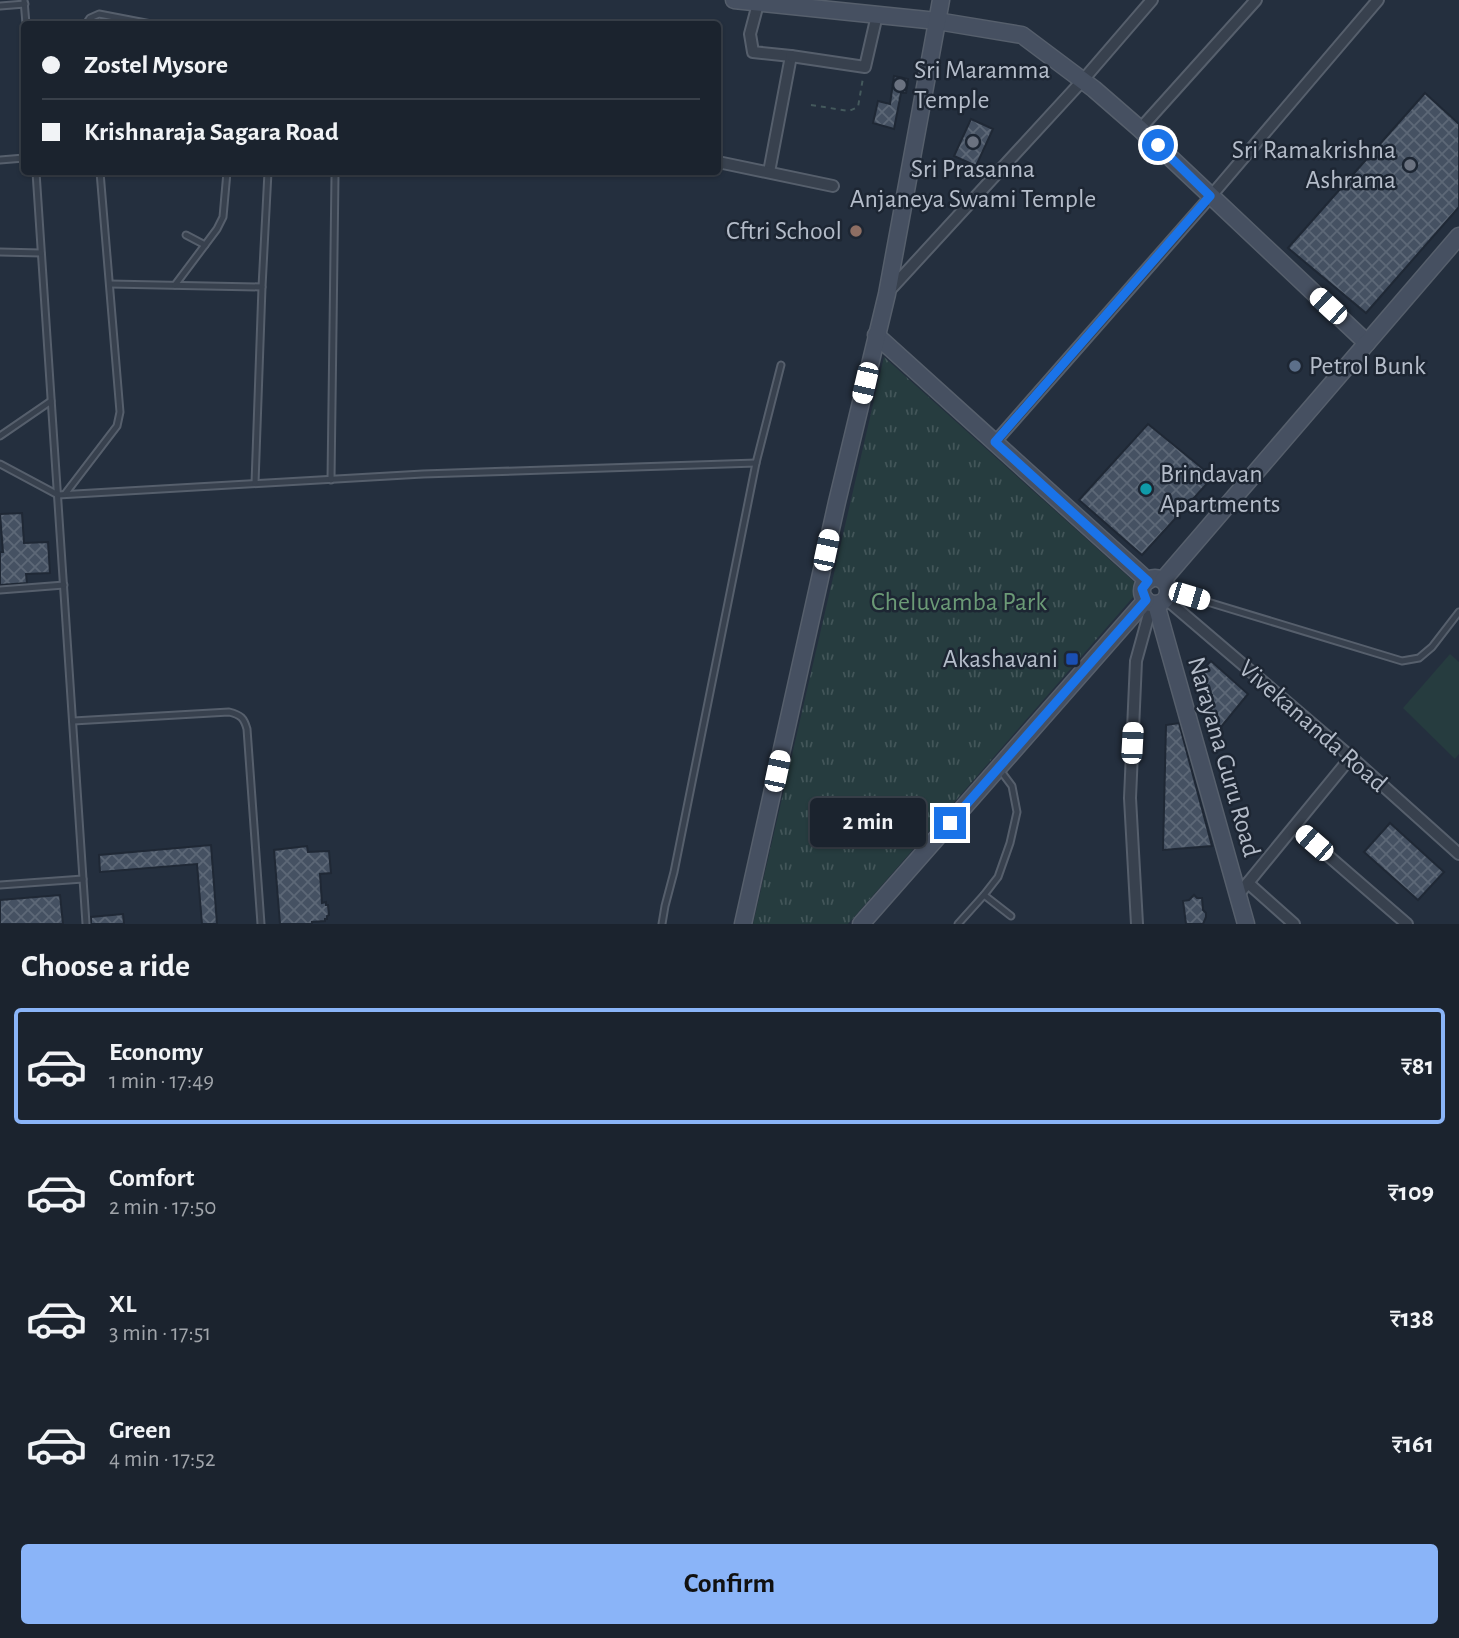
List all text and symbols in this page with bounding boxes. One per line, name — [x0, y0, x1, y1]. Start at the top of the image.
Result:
text: Zostel Mysore — [84, 52, 228, 78]
place label: Sri Maramma Temple — [914, 57, 1050, 113]
marker: Sri Maramma Temple — [892, 77, 908, 93]
text: Krishnaraja Sagara Road — [84, 119, 339, 145]
route start — [1142, 129, 1174, 161]
marker: Sri Prasanna Anjaneya Swami Temple — [965, 134, 981, 150]
place label: Sri Ramakrishna Ashrama — [1232, 137, 1396, 193]
place label: Sri Prasanna Anjaneya Swami Temple — [850, 156, 1096, 212]
marker: Sri Ramakrishna Ashrama — [1402, 157, 1418, 173]
place label: Cftri School — [726, 218, 842, 244]
marker: Cftri School — [848, 223, 864, 239]
car — [1306, 284, 1351, 328]
place label: Petrol Bunk — [1309, 353, 1426, 379]
marker: Petrol Bunk — [1287, 358, 1303, 374]
car — [851, 360, 880, 406]
place label: Brindavan Apartments — [1160, 461, 1280, 517]
marker: Brindavan Apartments — [1138, 481, 1154, 497]
car — [812, 527, 841, 573]
car — [1166, 580, 1213, 612]
park label: Cheluvamba Park — [871, 589, 1047, 615]
place label: Akashavani — [943, 646, 1058, 672]
marker: Akashavani — [1064, 651, 1080, 667]
street label: Narayana Guru Road — [1183, 654, 1265, 860]
street label: Vivekananda Road — [1234, 655, 1392, 797]
car — [1121, 721, 1144, 765]
car — [763, 748, 792, 794]
callout: 2 min — [810, 798, 926, 848]
route end — [934, 807, 966, 839]
text: 2 min — [842, 811, 894, 834]
car — [1292, 821, 1337, 865]
text: Choose a ride — [21, 950, 190, 982]
icon: car — [25, 1035, 88, 1098]
text: Economy — [109, 1039, 203, 1065]
text: ₹81 — [1401, 1053, 1434, 1079]
text: 1 min · 17:49 — [109, 1070, 214, 1093]
icon: car — [25, 1161, 88, 1224]
text: Comfort — [109, 1165, 194, 1191]
text: ₹109 — [1388, 1179, 1434, 1205]
text: 2 min · 17:50 — [109, 1196, 216, 1219]
icon: car — [25, 1287, 88, 1350]
text: XL — [109, 1291, 136, 1317]
text: ₹138 — [1390, 1305, 1434, 1331]
text: 3 min · 17:51 — [109, 1322, 211, 1345]
icon: car — [25, 1413, 88, 1476]
text: Green — [109, 1417, 171, 1443]
text: ₹161 — [1392, 1431, 1434, 1457]
text: 4 min · 17:52 — [109, 1448, 215, 1471]
button: Confirm — [21, 1544, 1438, 1624]

